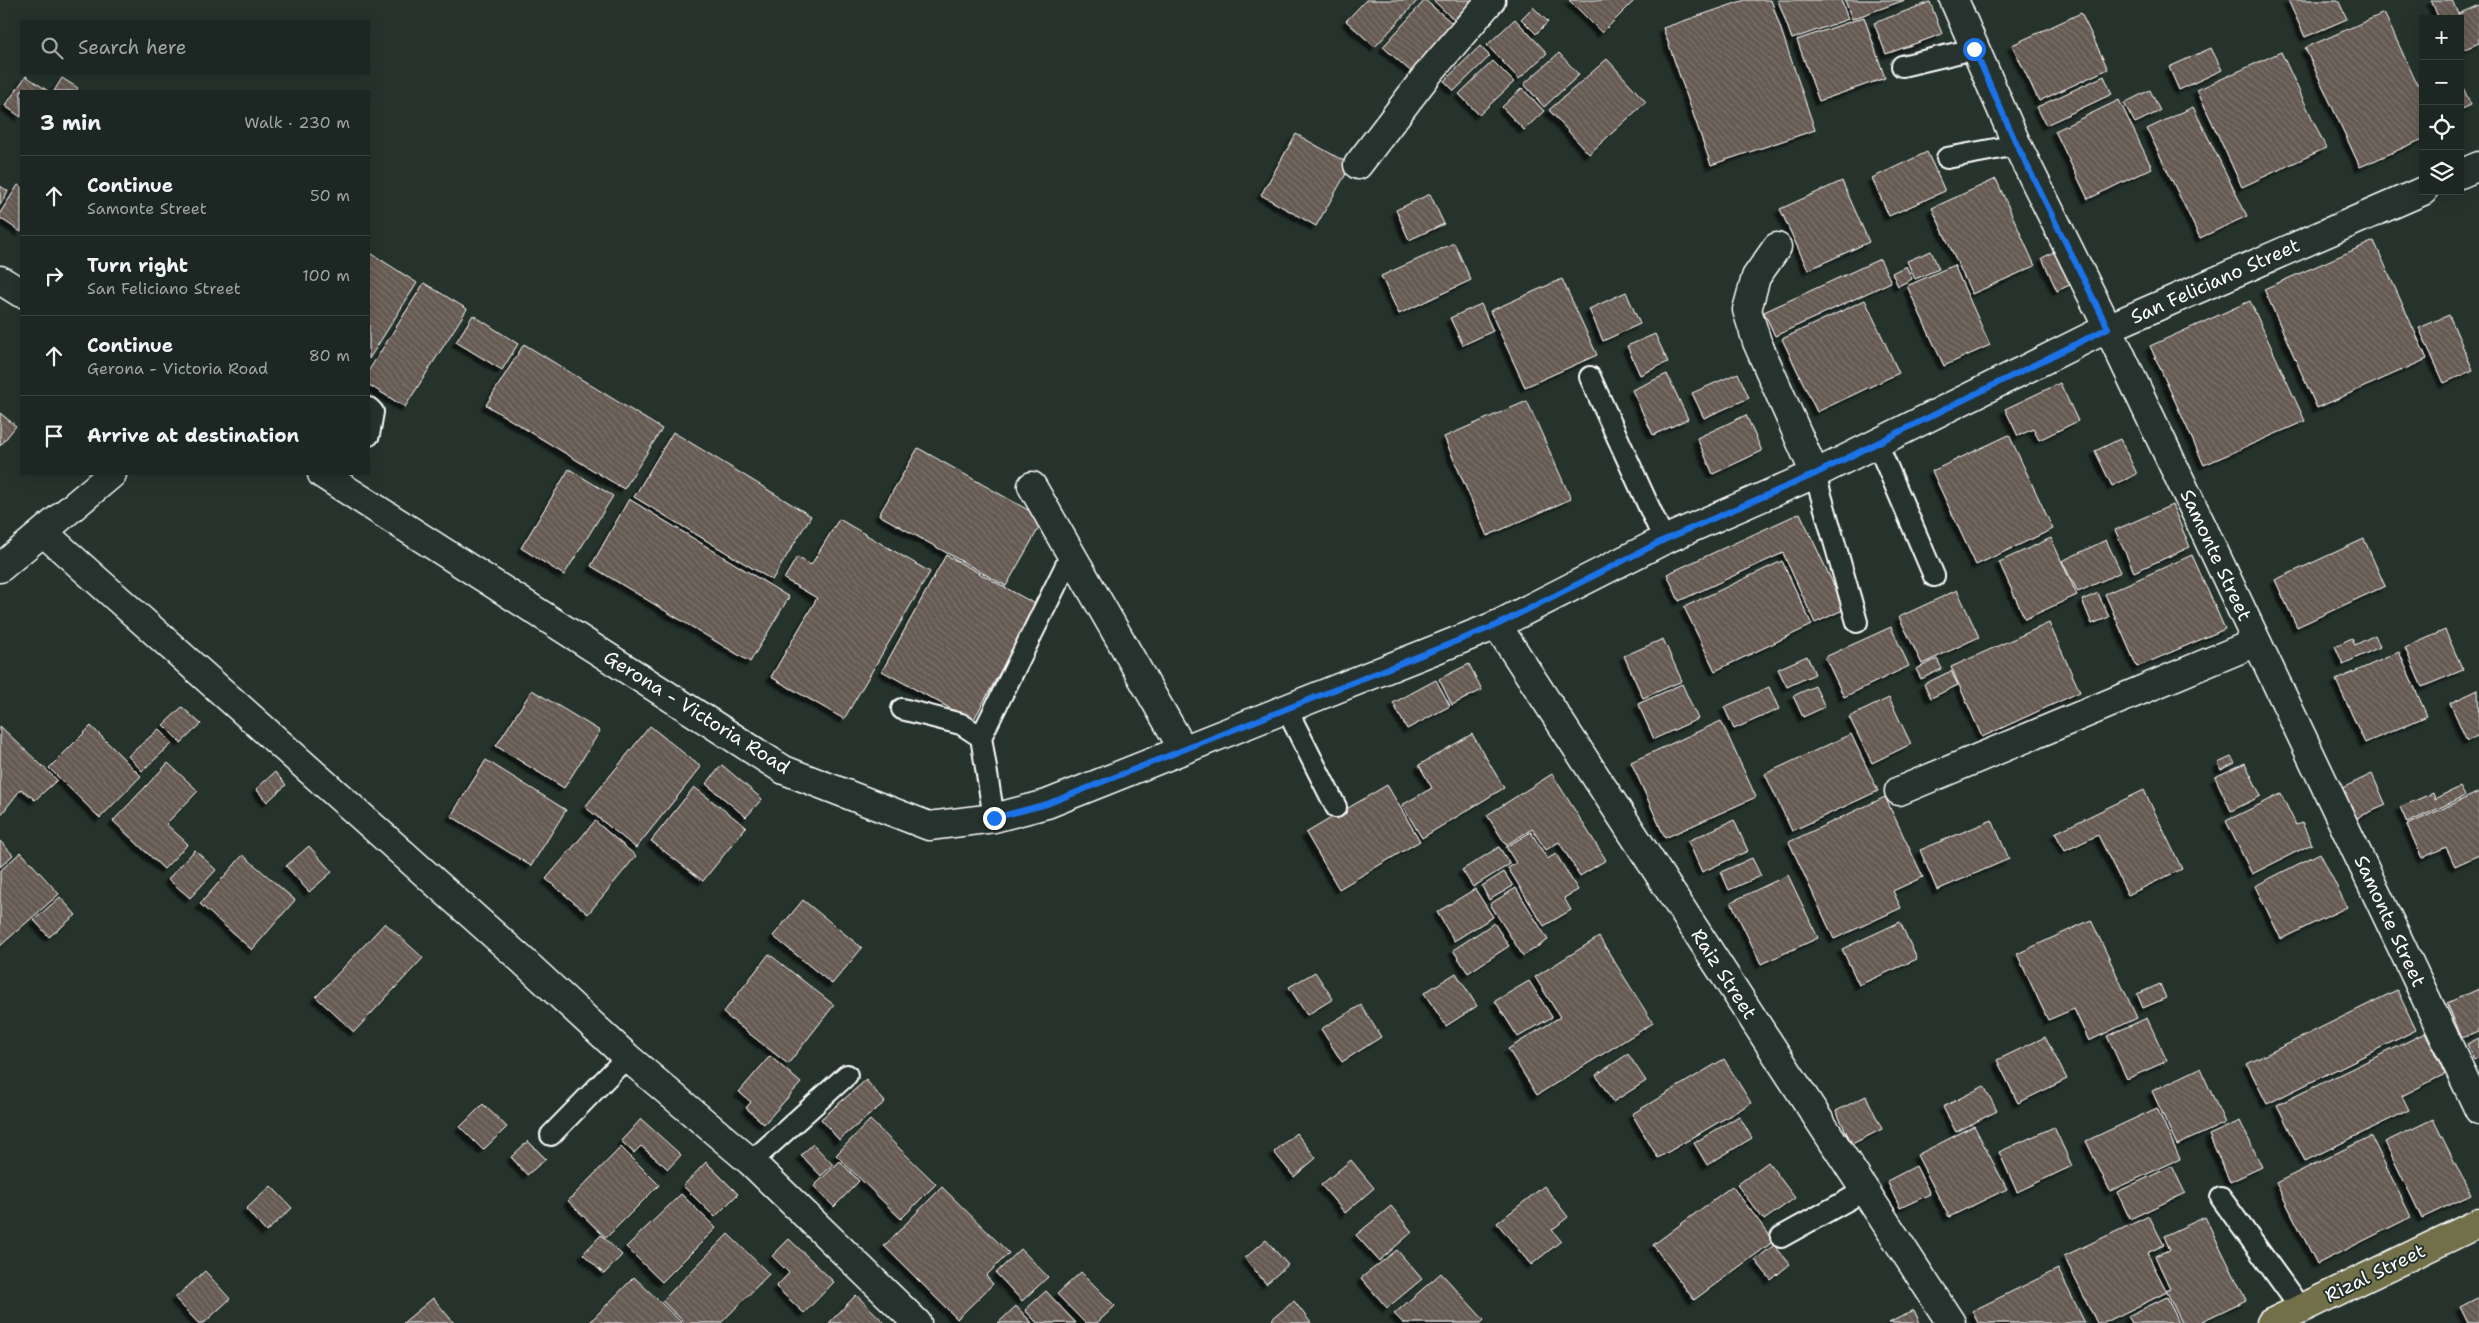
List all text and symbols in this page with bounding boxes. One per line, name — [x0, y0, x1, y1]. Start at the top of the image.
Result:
map controls — [2419, 15, 2464, 195]
button: + — [2419, 15, 2464, 60]
search box — [20, 20, 370, 75]
icon: search — [38, 34, 66, 62]
text: Search here — [78, 35, 187, 60]
route start — [1963, 38, 1986, 61]
button: − — [2419, 60, 2464, 105]
button: locate — [2419, 105, 2464, 150]
text: 3 min — [40, 109, 101, 137]
text: Walk · 230 m — [244, 112, 350, 133]
button: layers — [2419, 150, 2464, 195]
text: Continue — [87, 173, 173, 198]
icon: ahead — [40, 182, 68, 210]
text: 50 m — [310, 185, 350, 206]
text: Samonte Street — [87, 198, 207, 219]
street label: San Feliciano Street — [2127, 232, 2303, 330]
text: Turn right — [87, 253, 188, 278]
icon: right — [40, 262, 68, 290]
text: 100 m — [302, 265, 350, 286]
text: San Feliciano Street — [87, 278, 241, 299]
text: Continue — [87, 333, 173, 358]
icon: ahead — [40, 342, 68, 370]
text: 80 m — [309, 345, 350, 366]
text: Gerona - Victoria Road — [87, 358, 268, 379]
icon: arrive — [40, 422, 68, 450]
text: Arrive at destination — [87, 423, 299, 448]
street label: Samonte Street — [2175, 485, 2257, 625]
street label: Gerona - Victoria Road — [599, 644, 795, 780]
route end — [983, 807, 1006, 830]
street label: Samonte Street — [2349, 851, 2431, 991]
street label: Raiz Street — [1685, 924, 1763, 1024]
street label: Rizal Street — [2321, 1238, 2429, 1308]

